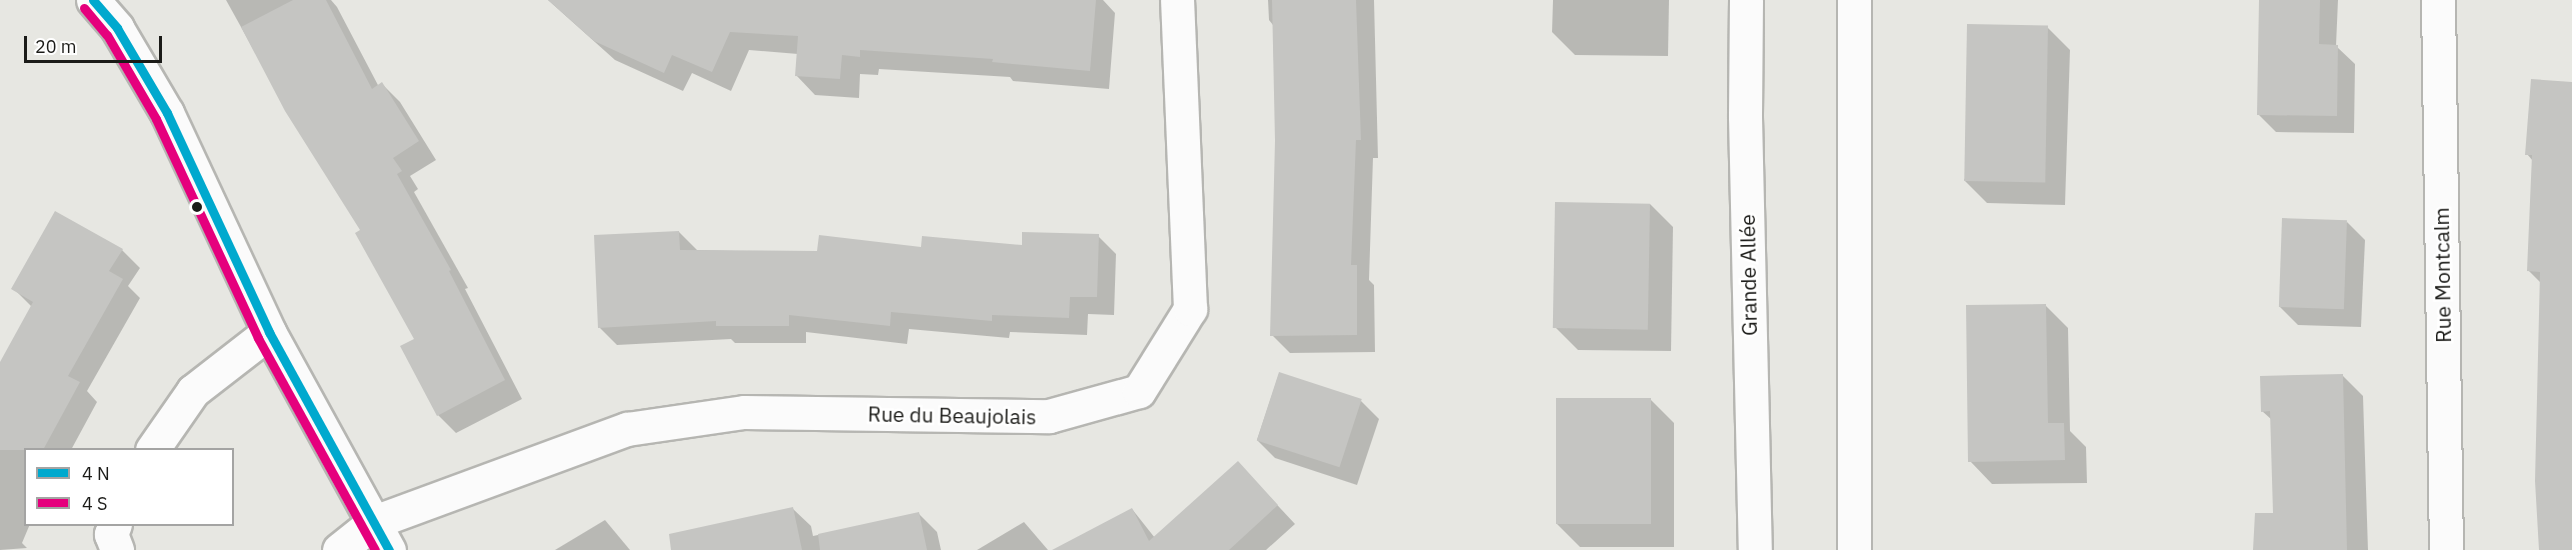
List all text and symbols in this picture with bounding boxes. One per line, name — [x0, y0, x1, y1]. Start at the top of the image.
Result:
scale bar — [27, 24, 165, 62]
text: 20 m — [35, 35, 77, 58]
unlabelled marker — [191, 201, 203, 213]
street label: Rue Montcalm — [2428, 207, 2456, 343]
street label: Grande Allée — [1734, 214, 1762, 336]
street label: Rue du Beaujolais — [867, 401, 1037, 429]
legend — [24, 448, 234, 526]
text: 4 N — [82, 462, 110, 485]
text: 4 S — [82, 492, 108, 515]

